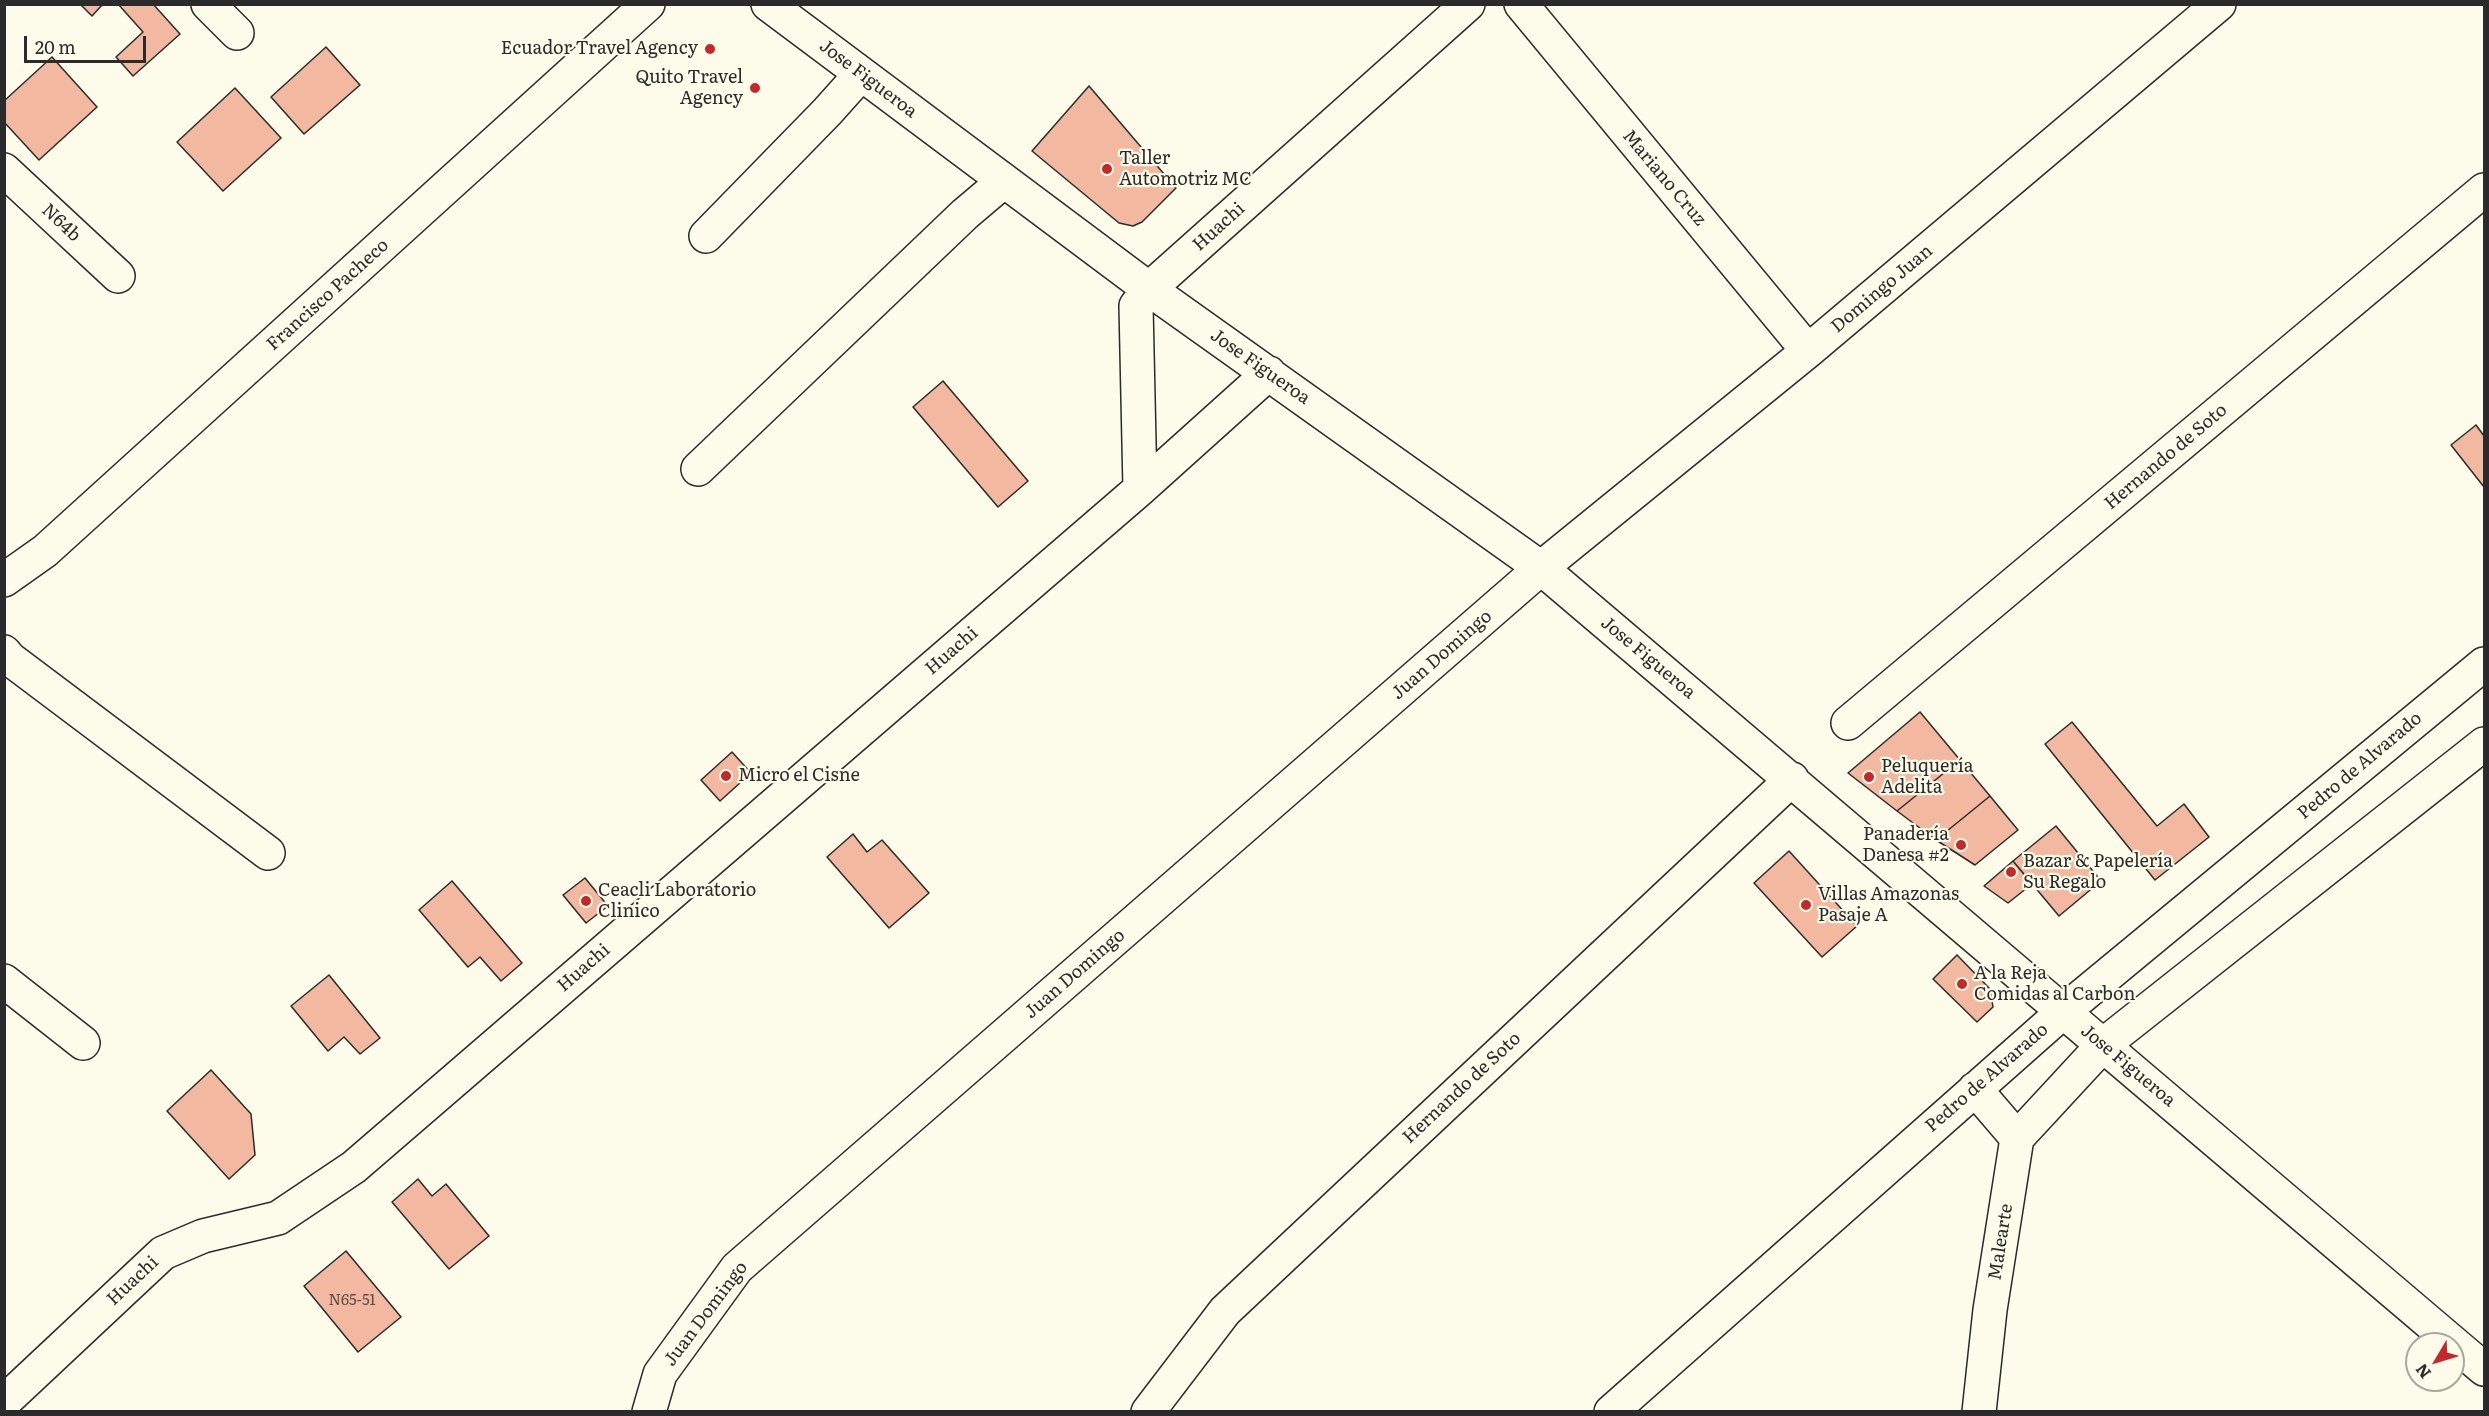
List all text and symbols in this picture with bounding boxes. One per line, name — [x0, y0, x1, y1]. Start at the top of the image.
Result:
scale bar — [27, 24, 148, 62]
text: 20 m — [35, 33, 76, 60]
street label: Jose Figueroa — [815, 35, 921, 123]
place label: Ecuador Travel Agency — [501, 38, 698, 60]
marker: Ecuador Travel Agency — [703, 42, 717, 56]
place label: Quito Travel Agency — [635, 67, 743, 110]
marker: Quito Travel Agency — [748, 81, 762, 95]
street label: Mariano Cruz — [1618, 126, 1710, 230]
place label: Taller Automotriz MC — [1119, 148, 1252, 190]
marker: Taller Automotriz MC — [1100, 162, 1114, 176]
street label: Huachi — [1189, 198, 1249, 256]
street label: N64b — [37, 200, 85, 246]
street label: Francisco Pacheco — [263, 235, 393, 355]
street label: Domingo Juan — [1827, 240, 1937, 338]
street label: Jose Figueroa — [1206, 325, 1314, 409]
street label: Hernando de Soto — [2100, 399, 2232, 515]
street label: Juan Domingo — [1387, 606, 1497, 704]
street label: Jose Figueroa — [1596, 612, 1700, 704]
street label: Huachi — [921, 622, 983, 680]
street label: Pedro de Alvarado — [2294, 708, 2426, 824]
place label: Peluquería Adelita — [1881, 756, 1973, 798]
place label: Micro el Cisne — [738, 765, 860, 787]
marker: Micro el Cisne — [719, 769, 733, 783]
marker: Peluquería Adelita — [1862, 770, 1876, 784]
place label: Panadería Danesa #2 — [1862, 824, 1949, 866]
marker: Panadería Danesa #2 — [1954, 838, 1968, 852]
place label: Bazar & Papelería Su Regalo — [2023, 851, 2173, 894]
marker: Bazar & Papelería Su Regalo — [2004, 865, 2018, 879]
place label: Ceacli Laboratorio Clinico — [598, 880, 756, 922]
place label: Villas Amazonas Pasaje A — [1818, 884, 1959, 926]
marker: Ceacli Laboratorio Clinico — [579, 894, 593, 908]
marker: Villas Amazonas Pasaje A — [1799, 898, 1813, 912]
street label: Juan Domingo — [1020, 925, 1130, 1023]
street label: Huachi — [553, 939, 615, 997]
place label: A la Reja Comidas al Carbon — [1974, 963, 2135, 1006]
marker: A la Reja Comidas al Carbon — [1955, 977, 1969, 991]
street label: Pedro de Alvarado — [1921, 1019, 2053, 1137]
street label: Jose Figueroa — [2076, 1020, 2180, 1112]
street label: Hernando de Soto — [1399, 1028, 1525, 1148]
street label: Malearte — [1984, 1202, 2018, 1282]
street label: Huachi — [103, 1252, 163, 1310]
street label: Juan Domingo — [660, 1257, 752, 1371]
house number: N65-51 — [328, 1292, 376, 1310]
north arrow — [2405, 1332, 2465, 1392]
text: N — [2409, 1359, 2436, 1385]

